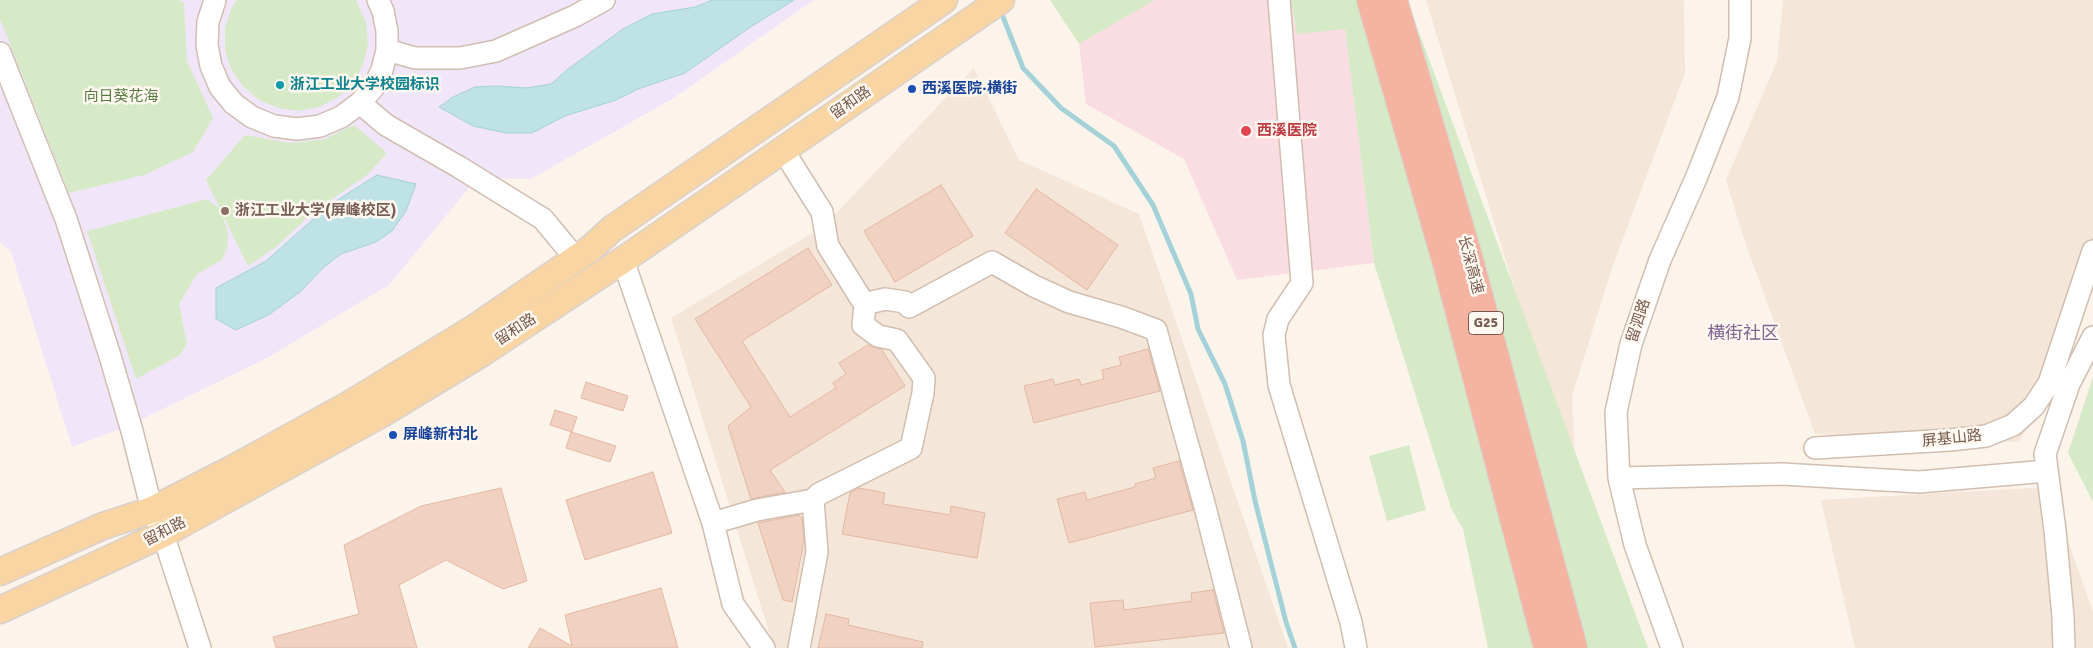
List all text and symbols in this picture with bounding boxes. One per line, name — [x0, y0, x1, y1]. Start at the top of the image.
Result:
place label: 浙江工业大学校园标识 — [290, 76, 440, 94]
marker: 浙江工业大学校园标识 — [274, 79, 286, 91]
place label: 西溪医院·横街 — [922, 80, 1017, 98]
street label: 留和路 — [827, 83, 875, 123]
marker: 西溪医院·横街 — [906, 83, 918, 95]
park label: 向日葵花海 — [84, 88, 158, 106]
place label: 西溪医院 — [1257, 122, 1317, 140]
marker: 西溪医院 — [1239, 124, 1253, 138]
place label: 浙江工业大学(屏峰校区) — [235, 202, 396, 220]
marker: 浙江工业大学(屏峰校区) — [219, 205, 231, 217]
street label: 长深高速 — [1454, 234, 1486, 296]
street label: 留泗路 — [1623, 297, 1655, 345]
street label: 留和路 — [492, 310, 540, 350]
road number: G25 — [1468, 312, 1504, 334]
district label: 横街社区 — [1707, 323, 1779, 345]
place label: 屏峰新村北 — [403, 426, 478, 444]
street label: 屏基山路 — [1921, 427, 1983, 451]
marker: 屏峰新村北 — [387, 429, 399, 441]
street label: 留和路 — [141, 514, 189, 550]

